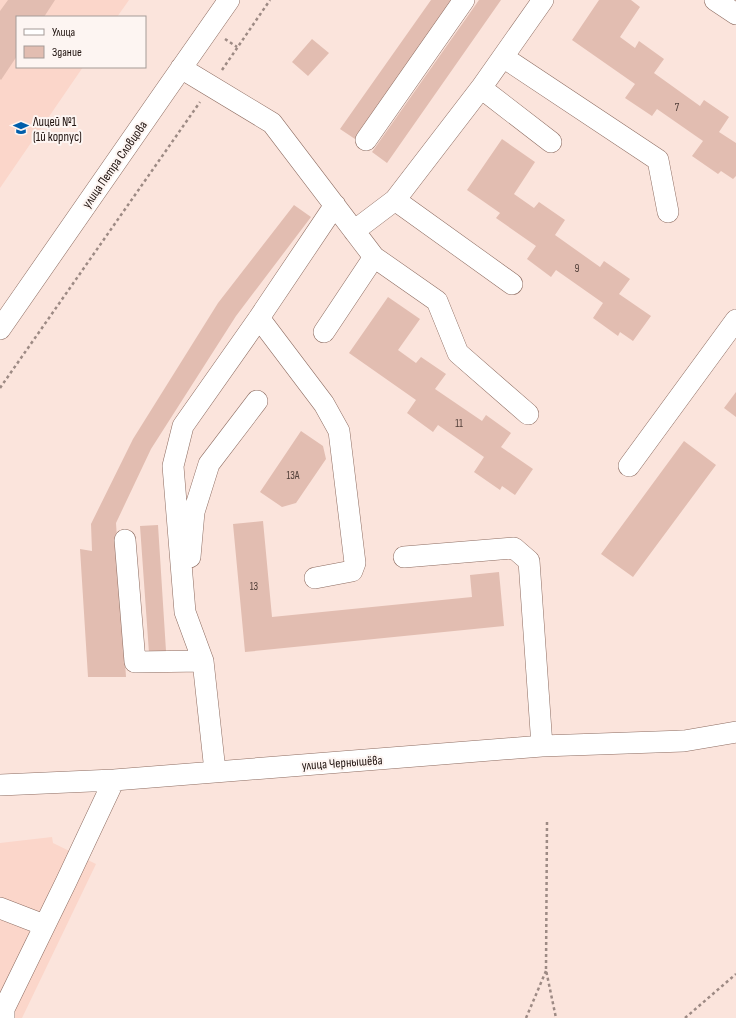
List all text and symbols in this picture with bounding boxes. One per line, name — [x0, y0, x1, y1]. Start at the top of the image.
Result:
legend — [16, 16, 146, 68]
text: Улица — [52, 25, 76, 40]
text: Здание — [52, 45, 82, 60]
house number: 7 — [675, 101, 680, 114]
place label: Лицей №1 (1й корпус) — [32, 114, 82, 145]
street label: улица Петра Словцова — [79, 118, 151, 211]
school or university icon: Лицей №1 (1й корпус) — [12, 119, 30, 137]
house number: 9 — [575, 262, 580, 275]
house number: 11 — [455, 417, 463, 430]
house number: 13А — [286, 469, 300, 482]
house number: 13 — [250, 580, 259, 593]
street label: улица Чернышёва — [301, 752, 383, 774]

